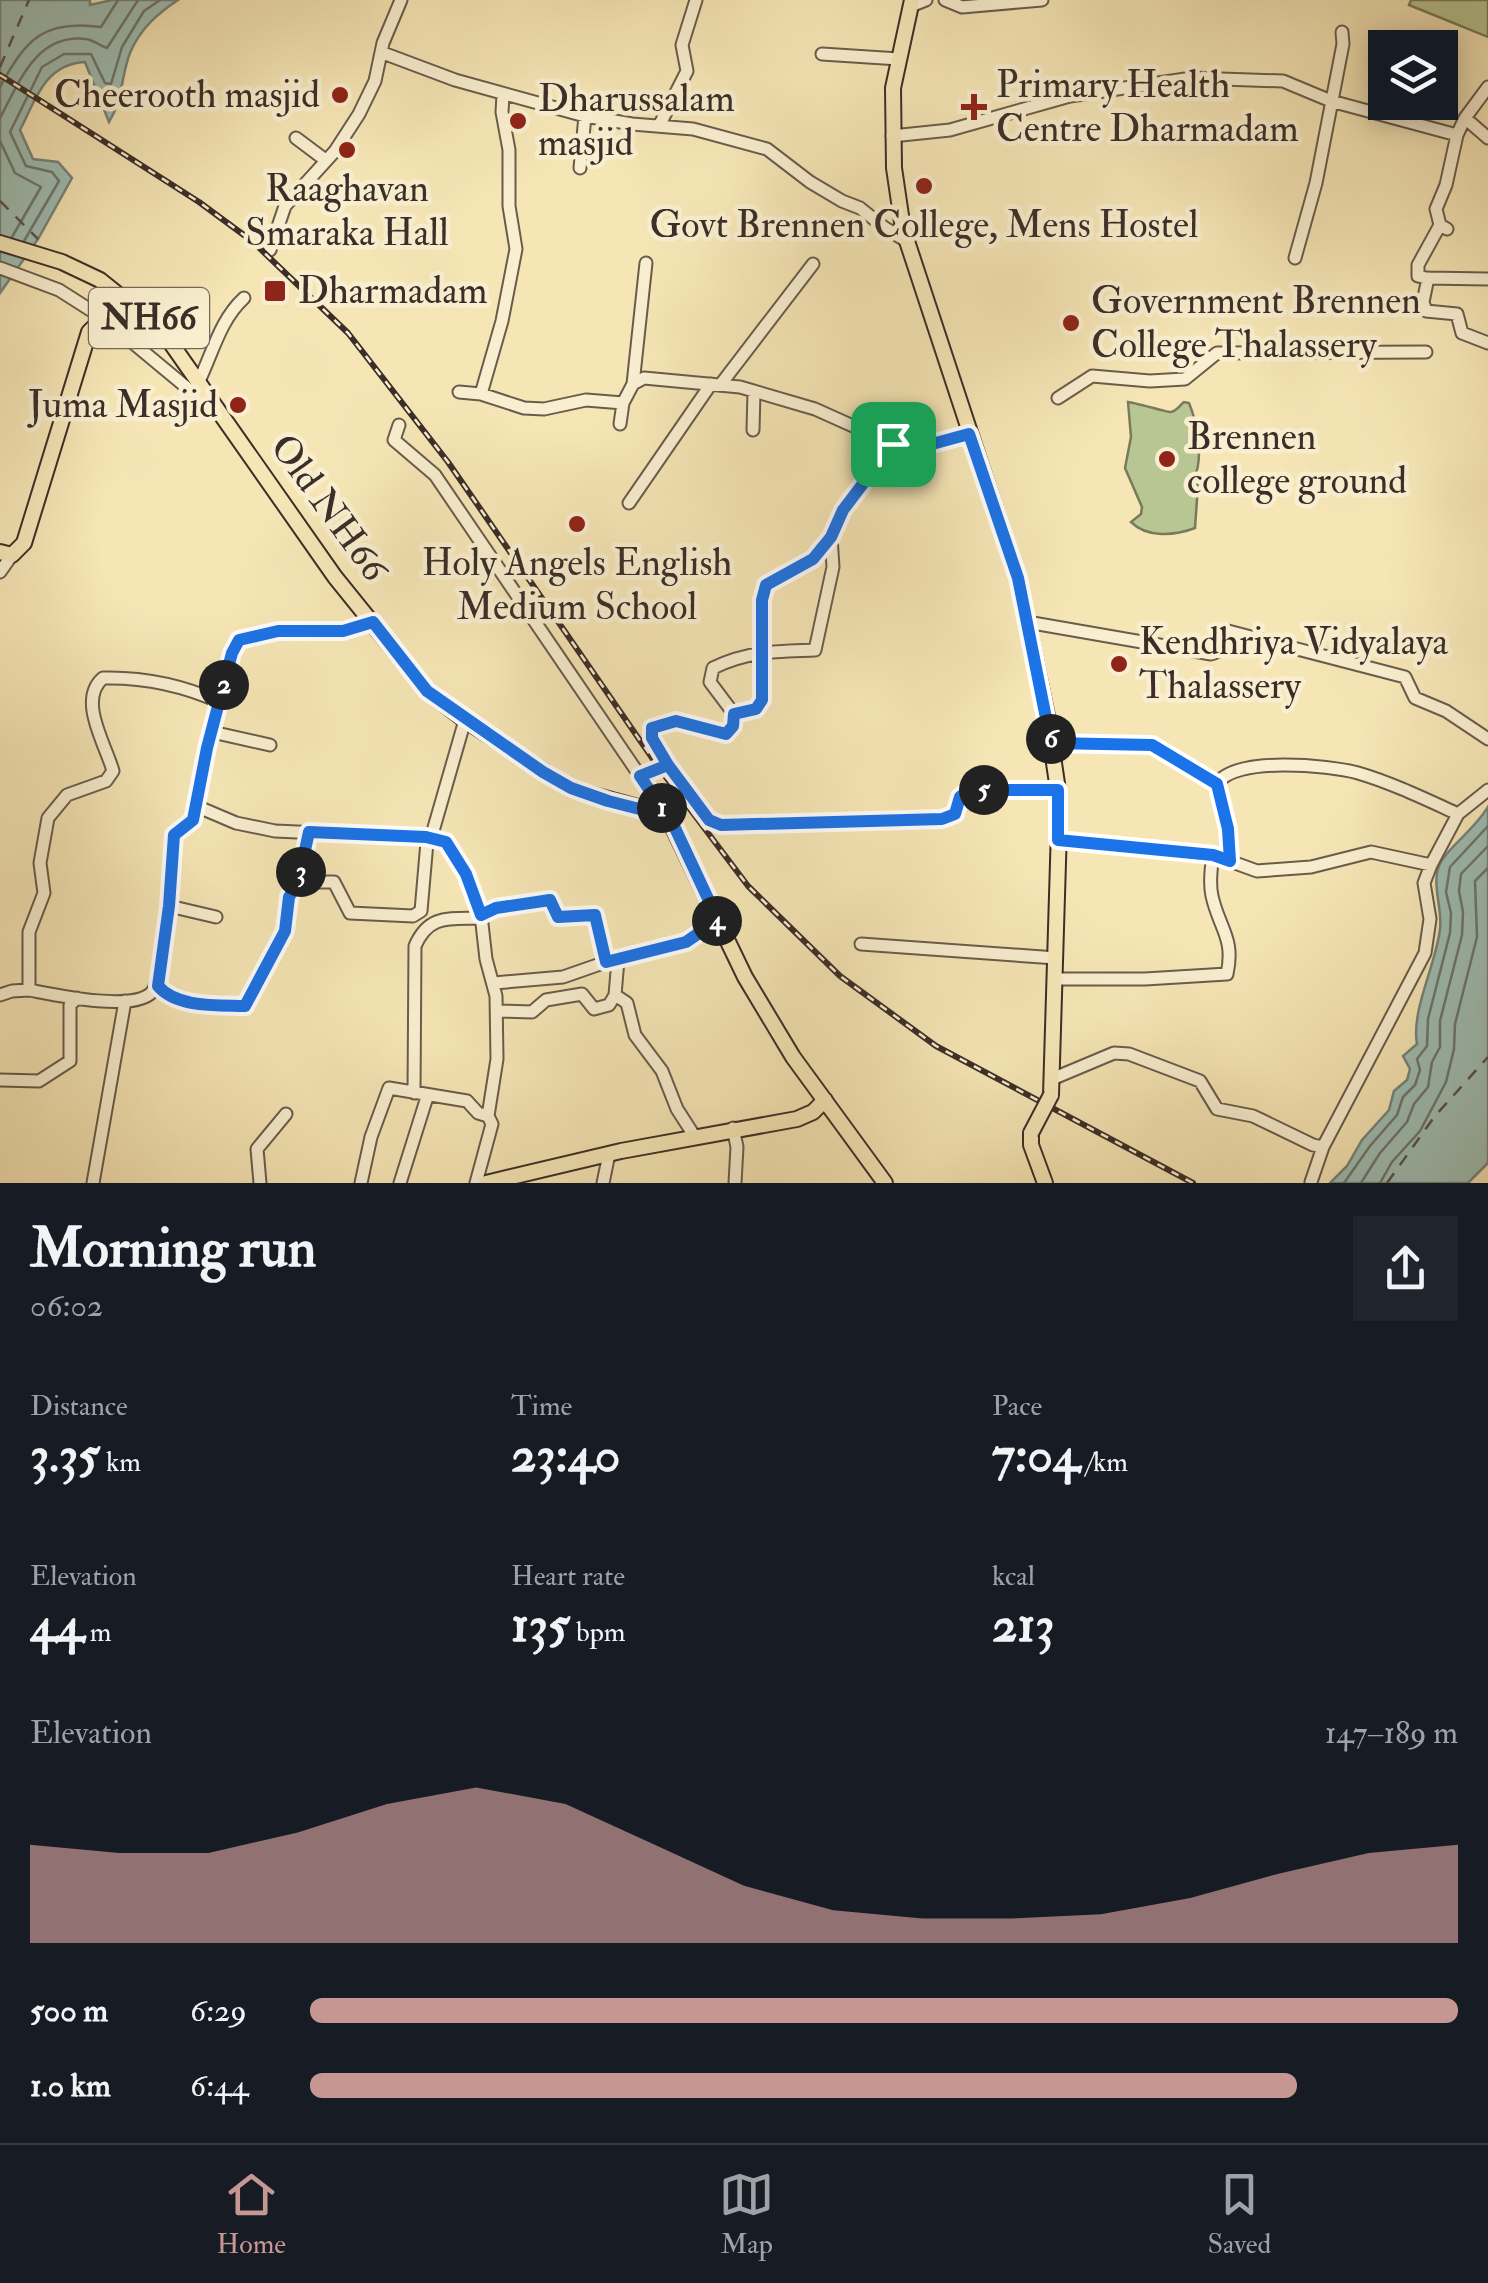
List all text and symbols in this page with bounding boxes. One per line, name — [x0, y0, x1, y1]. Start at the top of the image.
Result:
map controls — [1368, 30, 1458, 120]
button: layers — [1368, 30, 1458, 120]
place label: Primary Health Centre Dharmadam — [996, 61, 1299, 153]
place label: Cheerooth masjid — [54, 71, 320, 119]
place label: Dharussalam masjid — [538, 75, 735, 167]
marker: Cheerooth masjid — [329, 84, 351, 106]
marker: Primary Health Centre Dharmadam — [961, 94, 987, 120]
marker: Dharussalam masjid — [507, 110, 529, 132]
marker: Raaghavan Smaraka Hall — [336, 139, 358, 161]
place label: Raaghavan Smaraka Hall — [245, 165, 449, 257]
marker: Govt Brennen College, Mens Hostel — [913, 175, 935, 197]
place label: Govt Brennen College, Mens Hostel — [649, 201, 1199, 249]
place label: Dharmadam — [298, 267, 487, 315]
place label: Government Brennen College Thalassery — [1091, 277, 1421, 369]
marker: Dharmadam — [262, 278, 288, 304]
road number: NH66 — [89, 288, 209, 348]
marker: Government Brennen College Thalassery — [1060, 312, 1082, 334]
place label: Juma Masjid — [27, 381, 218, 429]
marker: Juma Masjid — [227, 394, 249, 416]
pin — [851, 402, 936, 487]
place label: Brennen college ground — [1187, 413, 1407, 505]
icon: arrive — [866, 417, 921, 472]
street label: Old NH66 — [259, 425, 400, 593]
marker: Brennen college ground — [1156, 448, 1178, 470]
marker: Holy Angels English Medium School — [566, 513, 588, 535]
place label: Holy Angels English Medium School — [422, 539, 732, 631]
place label: Kendhriya Vidyalaya Thalassery — [1139, 618, 1449, 710]
marker: Kendhriya Vidyalaya Thalassery — [1108, 653, 1130, 675]
pin: 2 — [199, 660, 249, 710]
text: 2 — [217, 667, 231, 702]
pin: 6 — [1026, 714, 1076, 764]
text: 6 — [1044, 721, 1058, 756]
pin: 5 — [959, 765, 1009, 815]
text: 5 — [978, 772, 990, 807]
pin: 1 — [637, 783, 687, 833]
text: 1 — [657, 790, 667, 825]
pin: 3 — [276, 847, 326, 897]
text: 3 — [296, 854, 306, 889]
pin: 4 — [692, 896, 742, 946]
text: 4 — [709, 903, 725, 938]
text: Morning run — [30, 1214, 316, 1283]
button: share — [1353, 1216, 1458, 1321]
text: 06:02 — [30, 1286, 103, 1326]
text: Distance — [30, 1389, 128, 1424]
text: Time — [511, 1389, 572, 1424]
text: Pace — [992, 1389, 1042, 1424]
text: 3.35 — [30, 1424, 100, 1487]
text: 23:40 — [511, 1424, 621, 1487]
text: 7:04 — [992, 1424, 1080, 1487]
text: km — [100, 1445, 141, 1480]
text: /km — [1080, 1445, 1128, 1480]
text: Elevation — [30, 1559, 137, 1594]
text: Heart rate — [511, 1559, 625, 1594]
text: kcal — [992, 1559, 1035, 1594]
text: 44 — [30, 1594, 84, 1657]
text: 135 — [511, 1594, 570, 1657]
text: 213 — [992, 1594, 1054, 1657]
text: m — [84, 1615, 112, 1650]
text: bpm — [570, 1615, 626, 1650]
text: Elevation — [30, 1713, 152, 1753]
text: 147–189 m — [1325, 1713, 1458, 1753]
text: 500 m — [30, 1991, 108, 2031]
text: 6:29 — [190, 1991, 247, 2031]
text: 1.0 km — [30, 2066, 111, 2106]
text: 6:44 — [190, 2066, 249, 2106]
tab: Home — [217, 2167, 286, 2262]
tab: Map — [719, 2167, 774, 2262]
tab: Saved — [1207, 2167, 1271, 2262]

